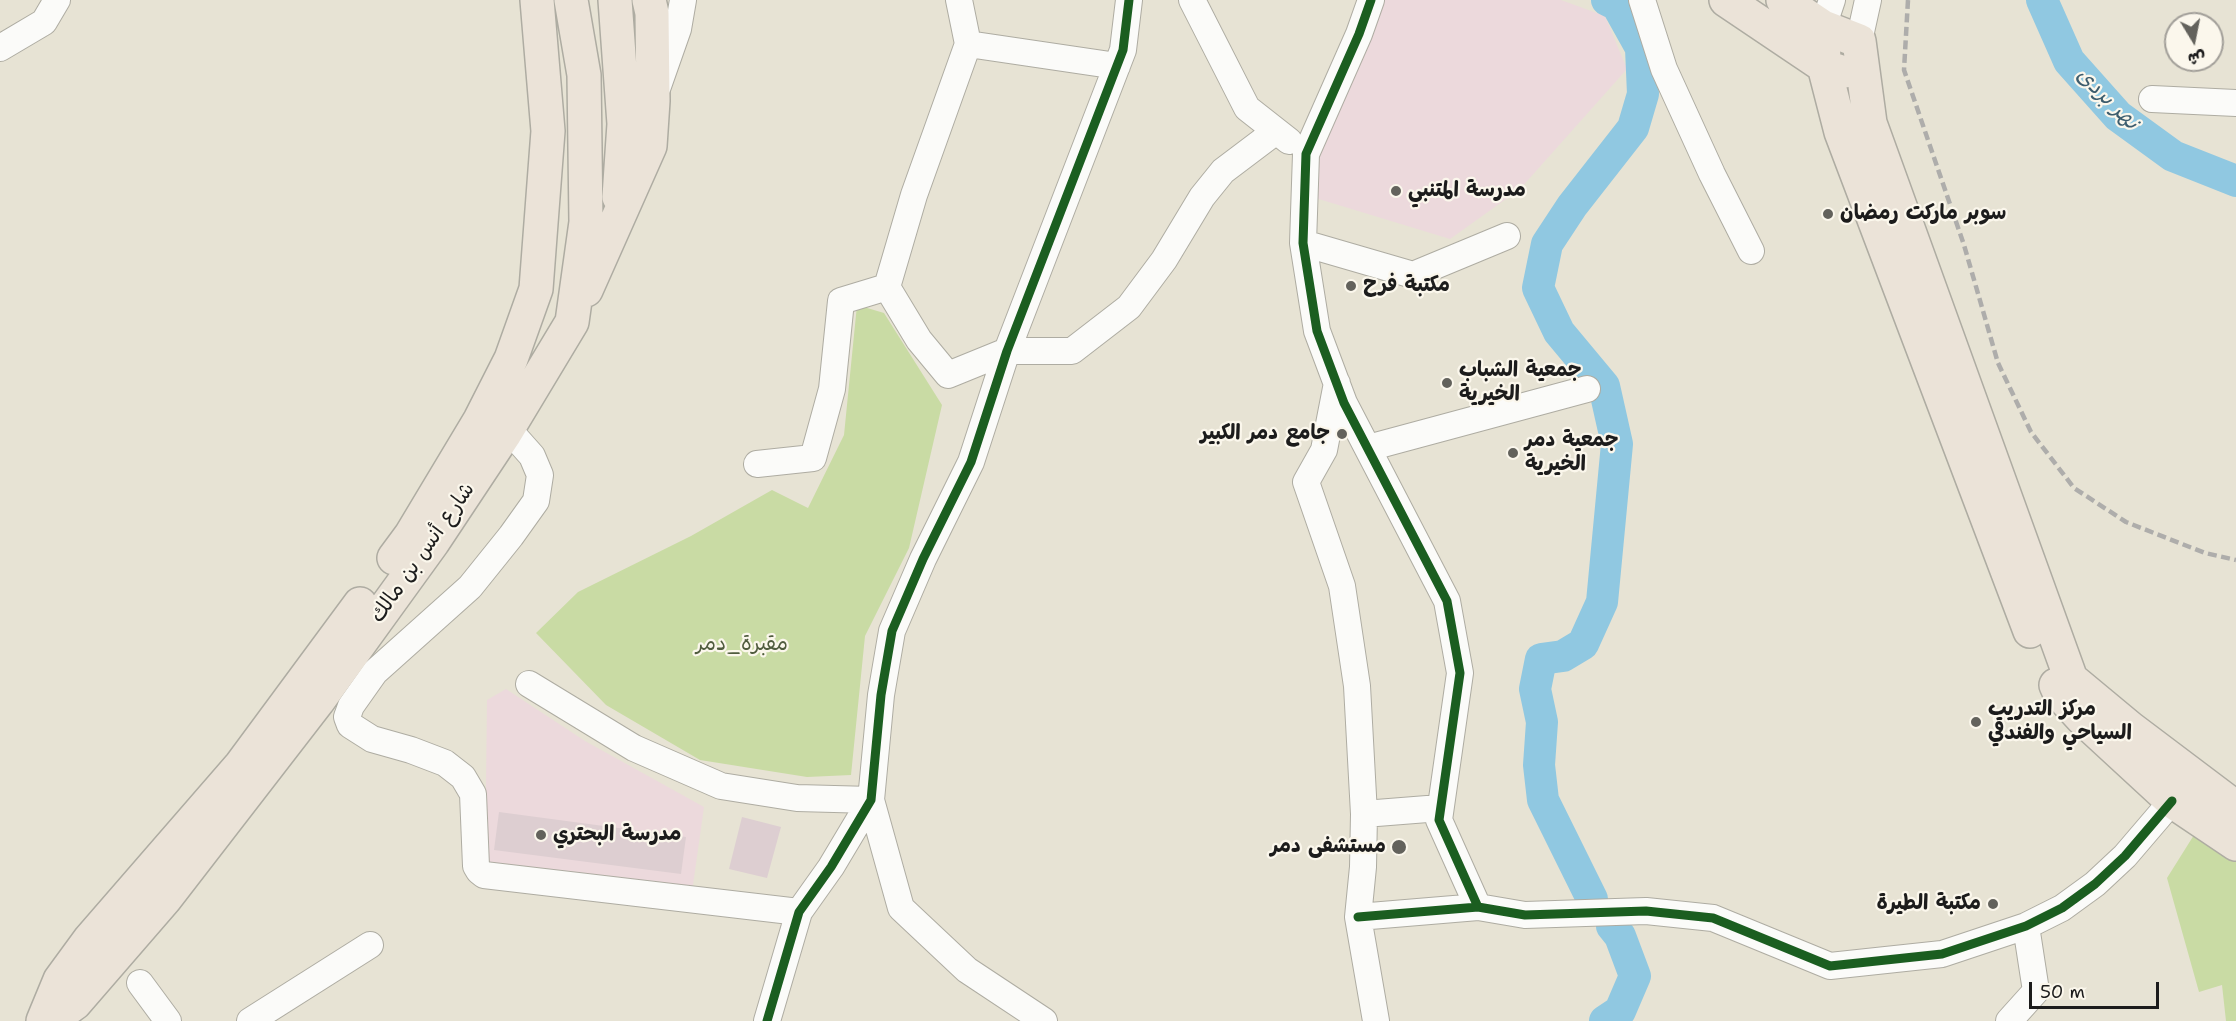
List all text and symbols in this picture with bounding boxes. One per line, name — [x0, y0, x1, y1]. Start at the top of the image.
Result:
north arrow — [2164, 12, 2224, 72]
text: ش — [2186, 46, 2207, 70]
water label: نهر بردى — [2070, 62, 2144, 136]
place label: مدرسة المتنبي — [1408, 178, 1526, 204]
marker: مدرسة المتنبي — [1389, 184, 1403, 198]
place label: سوبر ماركت رمضان — [1840, 201, 2006, 227]
marker: سوبر ماركت رمضان — [1821, 207, 1835, 221]
place label: مكتبة فرح — [1363, 273, 1450, 299]
marker: مكتبة فرح — [1344, 279, 1358, 293]
place label: جمعية الشباب الخيرية — [1459, 358, 1582, 408]
marker: جمعية الشباب الخيرية — [1440, 376, 1454, 390]
place label: جامع دمر الكبير — [1200, 421, 1330, 447]
marker: جامع دمر الكبير — [1335, 427, 1349, 441]
place label: جمعية دمر الخيرية — [1525, 428, 1619, 478]
marker: جمعية دمر الخيرية — [1506, 446, 1520, 460]
street label: شارع أنس بن مالك — [365, 478, 481, 628]
park label: مقبرة_دمر — [696, 632, 788, 658]
place label: مركز التدريب السياحي والفندقي — [1988, 697, 2132, 747]
marker: مركز التدريب السياحي والفندقي — [1969, 715, 1983, 729]
place label: مدرسة البحتري — [553, 822, 681, 848]
marker: مدرسة البحتري — [534, 828, 548, 842]
place label: مستشفى دمر — [1271, 834, 1386, 860]
marker: مستشفى دمر — [1390, 838, 1408, 856]
place label: مكتبة الطيرة — [1877, 891, 1981, 917]
marker: مكتبة الطيرة — [1986, 897, 2000, 911]
scale bar — [2032, 970, 2162, 1008]
text: 50 m — [2040, 980, 2085, 1004]

